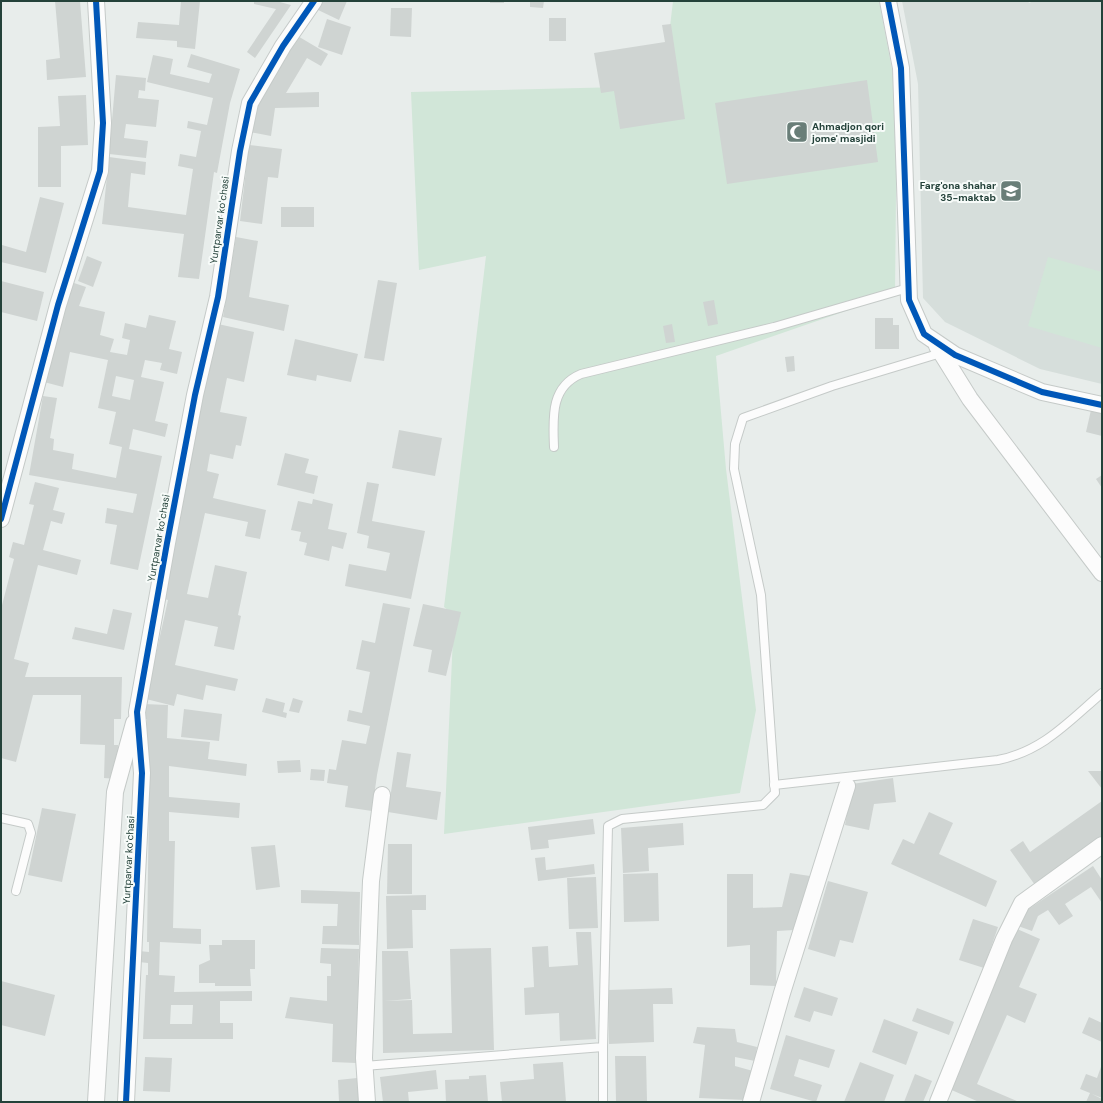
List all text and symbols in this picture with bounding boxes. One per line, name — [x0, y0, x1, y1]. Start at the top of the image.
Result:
mosque icon: Ahmadjon qori jome' masjidi — [784, 119, 810, 145]
place label: Ahmadjon qori jome' masjidi — [811, 120, 884, 145]
street label: Yurtparvar koʻchasi — [207, 175, 232, 265]
school or university icon: Farg'ona shahar 35-maktab — [998, 178, 1024, 204]
place label: Farg'ona shahar 35-maktab — [920, 179, 996, 204]
street label: Yurtparvar koʻchasi — [144, 493, 173, 583]
street label: Yurtparvar koʻchasi — [120, 816, 137, 904]

